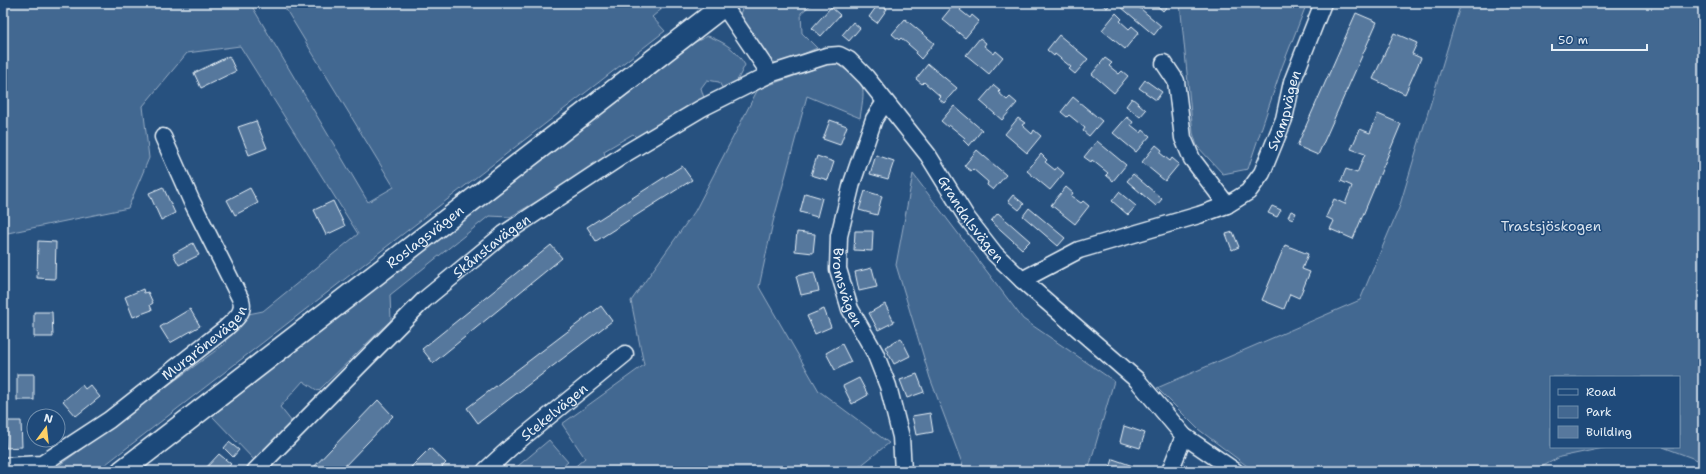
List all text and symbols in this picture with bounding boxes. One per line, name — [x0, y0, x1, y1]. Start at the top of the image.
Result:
scale bar — [1552, 26, 1647, 52]
text: 50 m — [1558, 32, 1588, 48]
street label: Svampvägen — [1263, 67, 1305, 153]
street label: Grandalsvägen — [934, 172, 1008, 267]
street label: Roslagsvägen — [383, 201, 467, 272]
street label: Skånstavägen — [449, 210, 534, 282]
park label: Trastsjöskogen — [1501, 217, 1602, 235]
street label: Bromsvägen — [829, 247, 867, 330]
street label: Murgrönevägen — [158, 303, 251, 384]
legend — [1550, 376, 1680, 448]
street label: Stekelvägen — [517, 379, 592, 444]
text: Road — [1586, 384, 1617, 400]
text: Park — [1586, 404, 1612, 420]
north arrow — [26, 408, 66, 448]
text: N — [42, 410, 55, 427]
text: Building — [1586, 424, 1632, 440]

